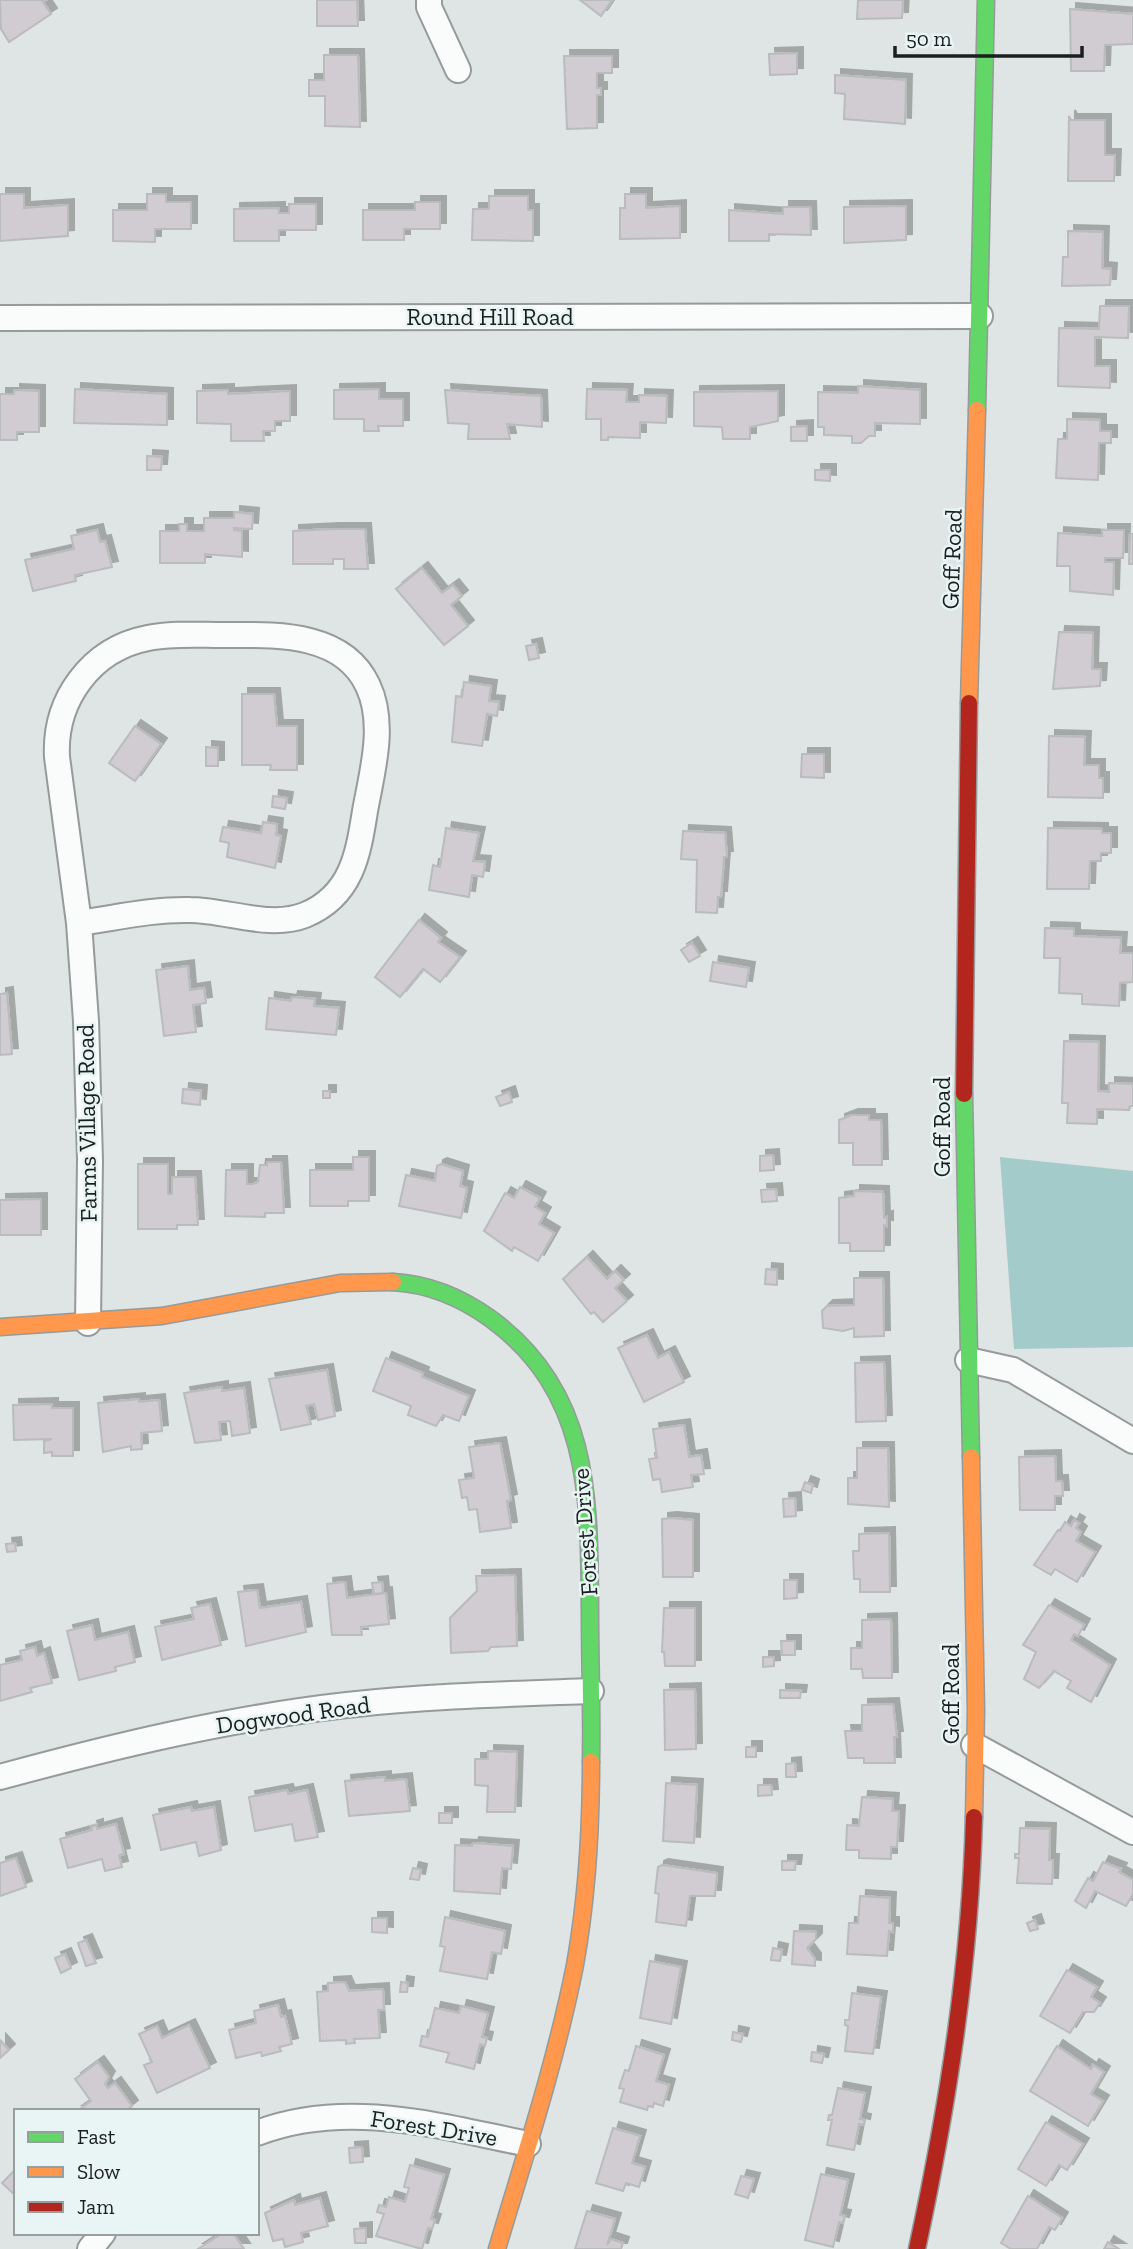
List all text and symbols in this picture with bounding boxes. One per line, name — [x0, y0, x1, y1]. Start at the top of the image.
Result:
scale bar — [895, 14, 1082, 58]
text: 50 m — [906, 26, 952, 51]
street label: Round Hill Road — [406, 302, 574, 331]
street label: Goff Road — [935, 508, 968, 610]
street label: Farms Village Road — [70, 1024, 103, 1222]
street label: Goff Road — [927, 1077, 956, 1177]
street label: Forest Drive — [566, 1467, 603, 1597]
street label: Goff Road — [936, 1644, 965, 1744]
street label: Dogwood Road — [214, 1689, 372, 1740]
street label: Forest Drive — [369, 2103, 500, 2152]
legend — [14, 2109, 259, 2235]
text: Fast — [77, 2124, 116, 2149]
text: Slow — [77, 2159, 120, 2184]
text: Jam — [77, 2194, 114, 2219]

